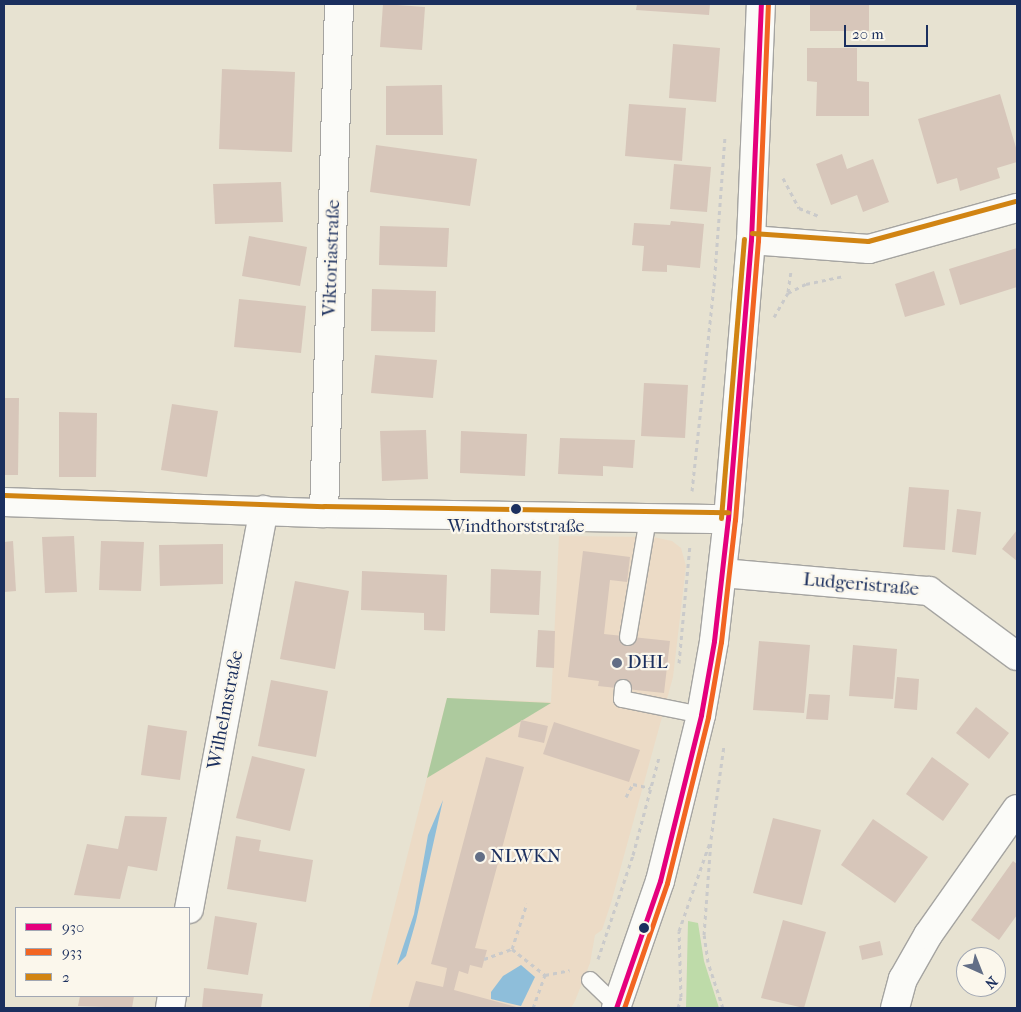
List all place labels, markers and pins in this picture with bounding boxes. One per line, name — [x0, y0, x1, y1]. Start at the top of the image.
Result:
marker: Windthorststraße — [511, 504, 521, 514]
place label: Windthorststraße — [447, 516, 585, 538]
place label: DHL — [627, 652, 668, 674]
marker: DHL — [611, 657, 623, 669]
place label: NLWKN — [490, 846, 561, 868]
marker: NLWKN — [474, 851, 486, 863]
unlabelled marker — [639, 923, 649, 933]

